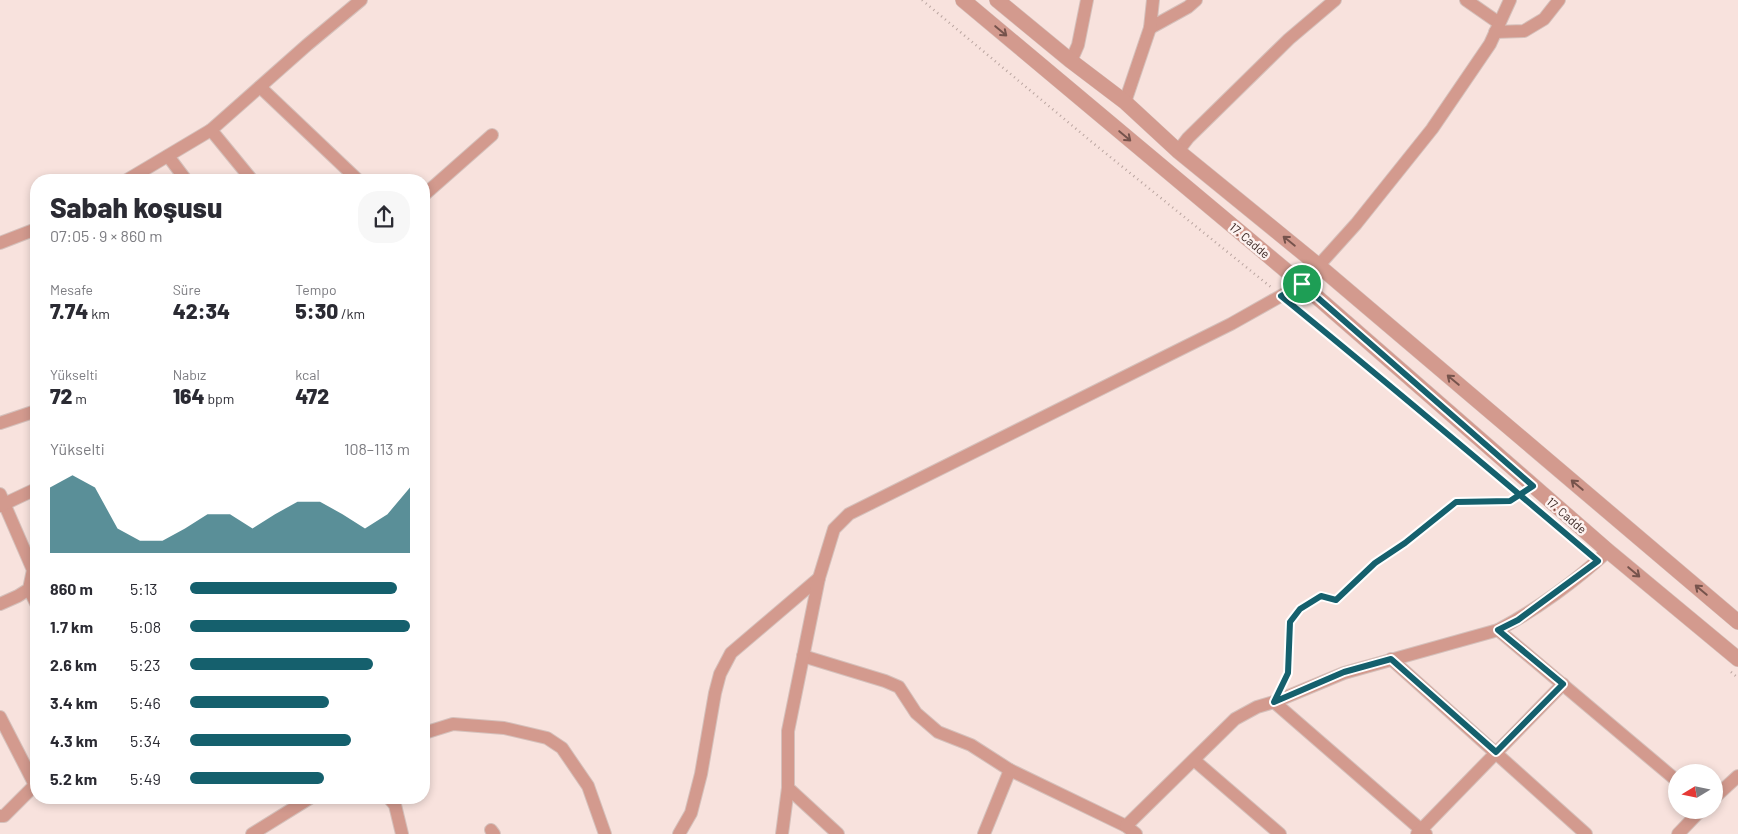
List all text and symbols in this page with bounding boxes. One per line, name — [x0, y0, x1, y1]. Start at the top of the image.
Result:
one-way arrow — [994, 26, 1007, 37]
one-way arrow — [1119, 130, 1132, 141]
text: Sabah koşusu — [50, 190, 222, 224]
button: share — [358, 191, 410, 243]
street label: 17. Cadde — [1227, 219, 1273, 261]
text: 07:05 · 9 × 860 m — [50, 226, 163, 245]
one-way arrow — [1283, 236, 1296, 247]
pin — [1281, 263, 1323, 305]
icon: arrive — [1288, 270, 1316, 298]
text: Mesafe — [50, 281, 93, 298]
text: Süre — [173, 281, 201, 298]
text: Tempo — [295, 281, 337, 298]
text: 7.74 — [50, 298, 88, 323]
text: 42:34 — [173, 298, 230, 323]
text: 5:30 — [295, 298, 338, 323]
text: km — [88, 305, 110, 322]
text: /km — [338, 305, 365, 322]
text: Yükselti — [50, 366, 98, 383]
text: Nabız — [173, 366, 206, 383]
text: kcal — [295, 366, 320, 383]
one-way arrow — [1447, 374, 1460, 385]
text: 72 — [50, 383, 73, 408]
text: 164 — [173, 383, 205, 408]
text: 472 — [295, 383, 329, 408]
text: m — [73, 390, 87, 407]
text: bpm — [205, 390, 234, 407]
text: Yükselti — [50, 439, 104, 458]
text: 108–113 m — [344, 439, 410, 458]
one-way arrow — [1571, 480, 1584, 491]
street label: 17. Cadde — [1544, 494, 1590, 536]
one-way arrow — [1627, 566, 1640, 578]
text: 860 m — [50, 579, 93, 598]
text: 5:13 — [130, 579, 158, 598]
one-way arrow — [1695, 585, 1708, 596]
text: 1.7 km — [50, 617, 93, 636]
text: 5:08 — [130, 617, 161, 636]
text: 2.6 km — [50, 655, 97, 674]
text: 5:23 — [130, 655, 160, 674]
text: 3.4 km — [50, 693, 98, 712]
text: 5:46 — [130, 693, 161, 712]
text: 4.3 km — [50, 731, 98, 750]
text: 5:34 — [130, 731, 161, 750]
north arrow — [1668, 764, 1722, 819]
map controls — [1668, 764, 1723, 819]
text: 5.2 km — [50, 769, 97, 788]
text: 5:49 — [130, 769, 161, 788]

